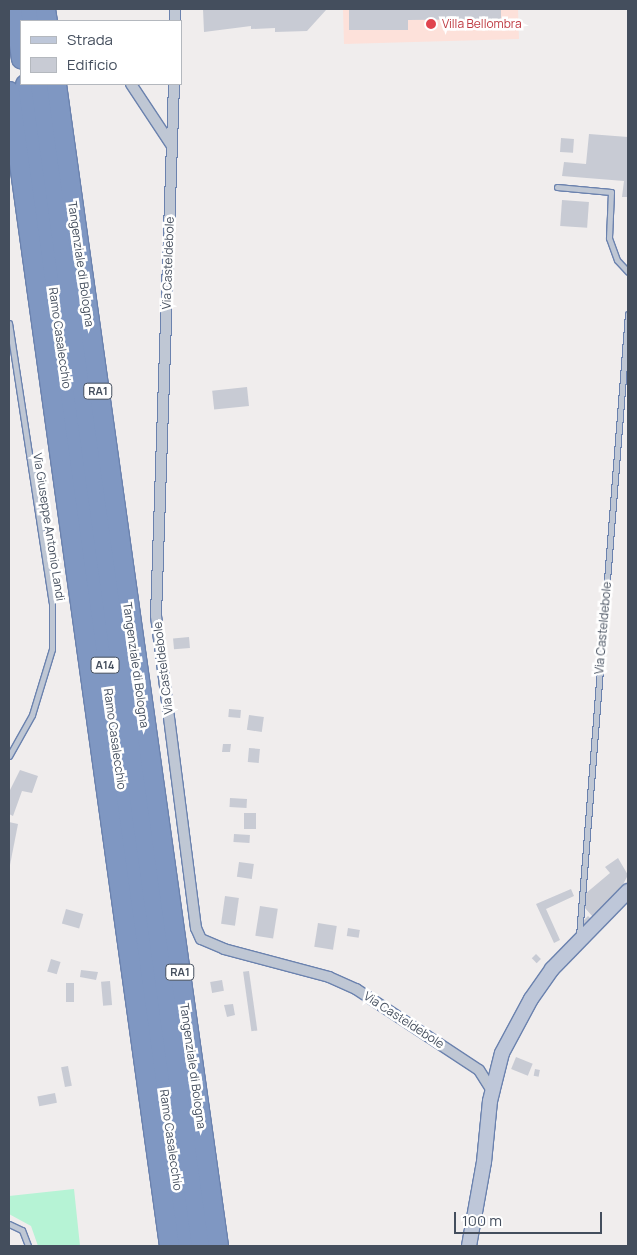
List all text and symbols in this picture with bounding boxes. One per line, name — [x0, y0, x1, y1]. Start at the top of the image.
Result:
marker: Villa Bellombra — [424, 17, 438, 31]
place label: Villa Bellombra — [442, 17, 522, 31]
legend — [20, 20, 182, 85]
text: Strada — [67, 29, 113, 50]
text: Edificio — [67, 54, 117, 75]
street label: Tangenziale di Bologna — [65, 200, 97, 328]
street label: Via Casteldebole — [159, 216, 177, 310]
street label: Ramo Casalecchio — [46, 286, 74, 390]
road number: RA1 — [83, 382, 113, 400]
street label: Via Giuseppe Antonio Landi — [30, 452, 68, 602]
street label: Via Casteldebole — [592, 581, 614, 675]
street label: Tangenziale di Bologna — [120, 601, 152, 729]
street label: Via Casteldebole — [150, 621, 176, 715]
road number: A14 — [90, 656, 120, 674]
street label: Ramo Casalecchio — [101, 687, 129, 791]
road number: RA1 — [165, 964, 195, 980]
street label: Via Casteldebole — [361, 989, 447, 1051]
street label: Tangenziale di Bologna — [177, 1002, 209, 1130]
street label: Ramo Casalecchio — [157, 1088, 185, 1192]
scale bar — [457, 1202, 604, 1234]
text: 100 m — [462, 1210, 502, 1231]

